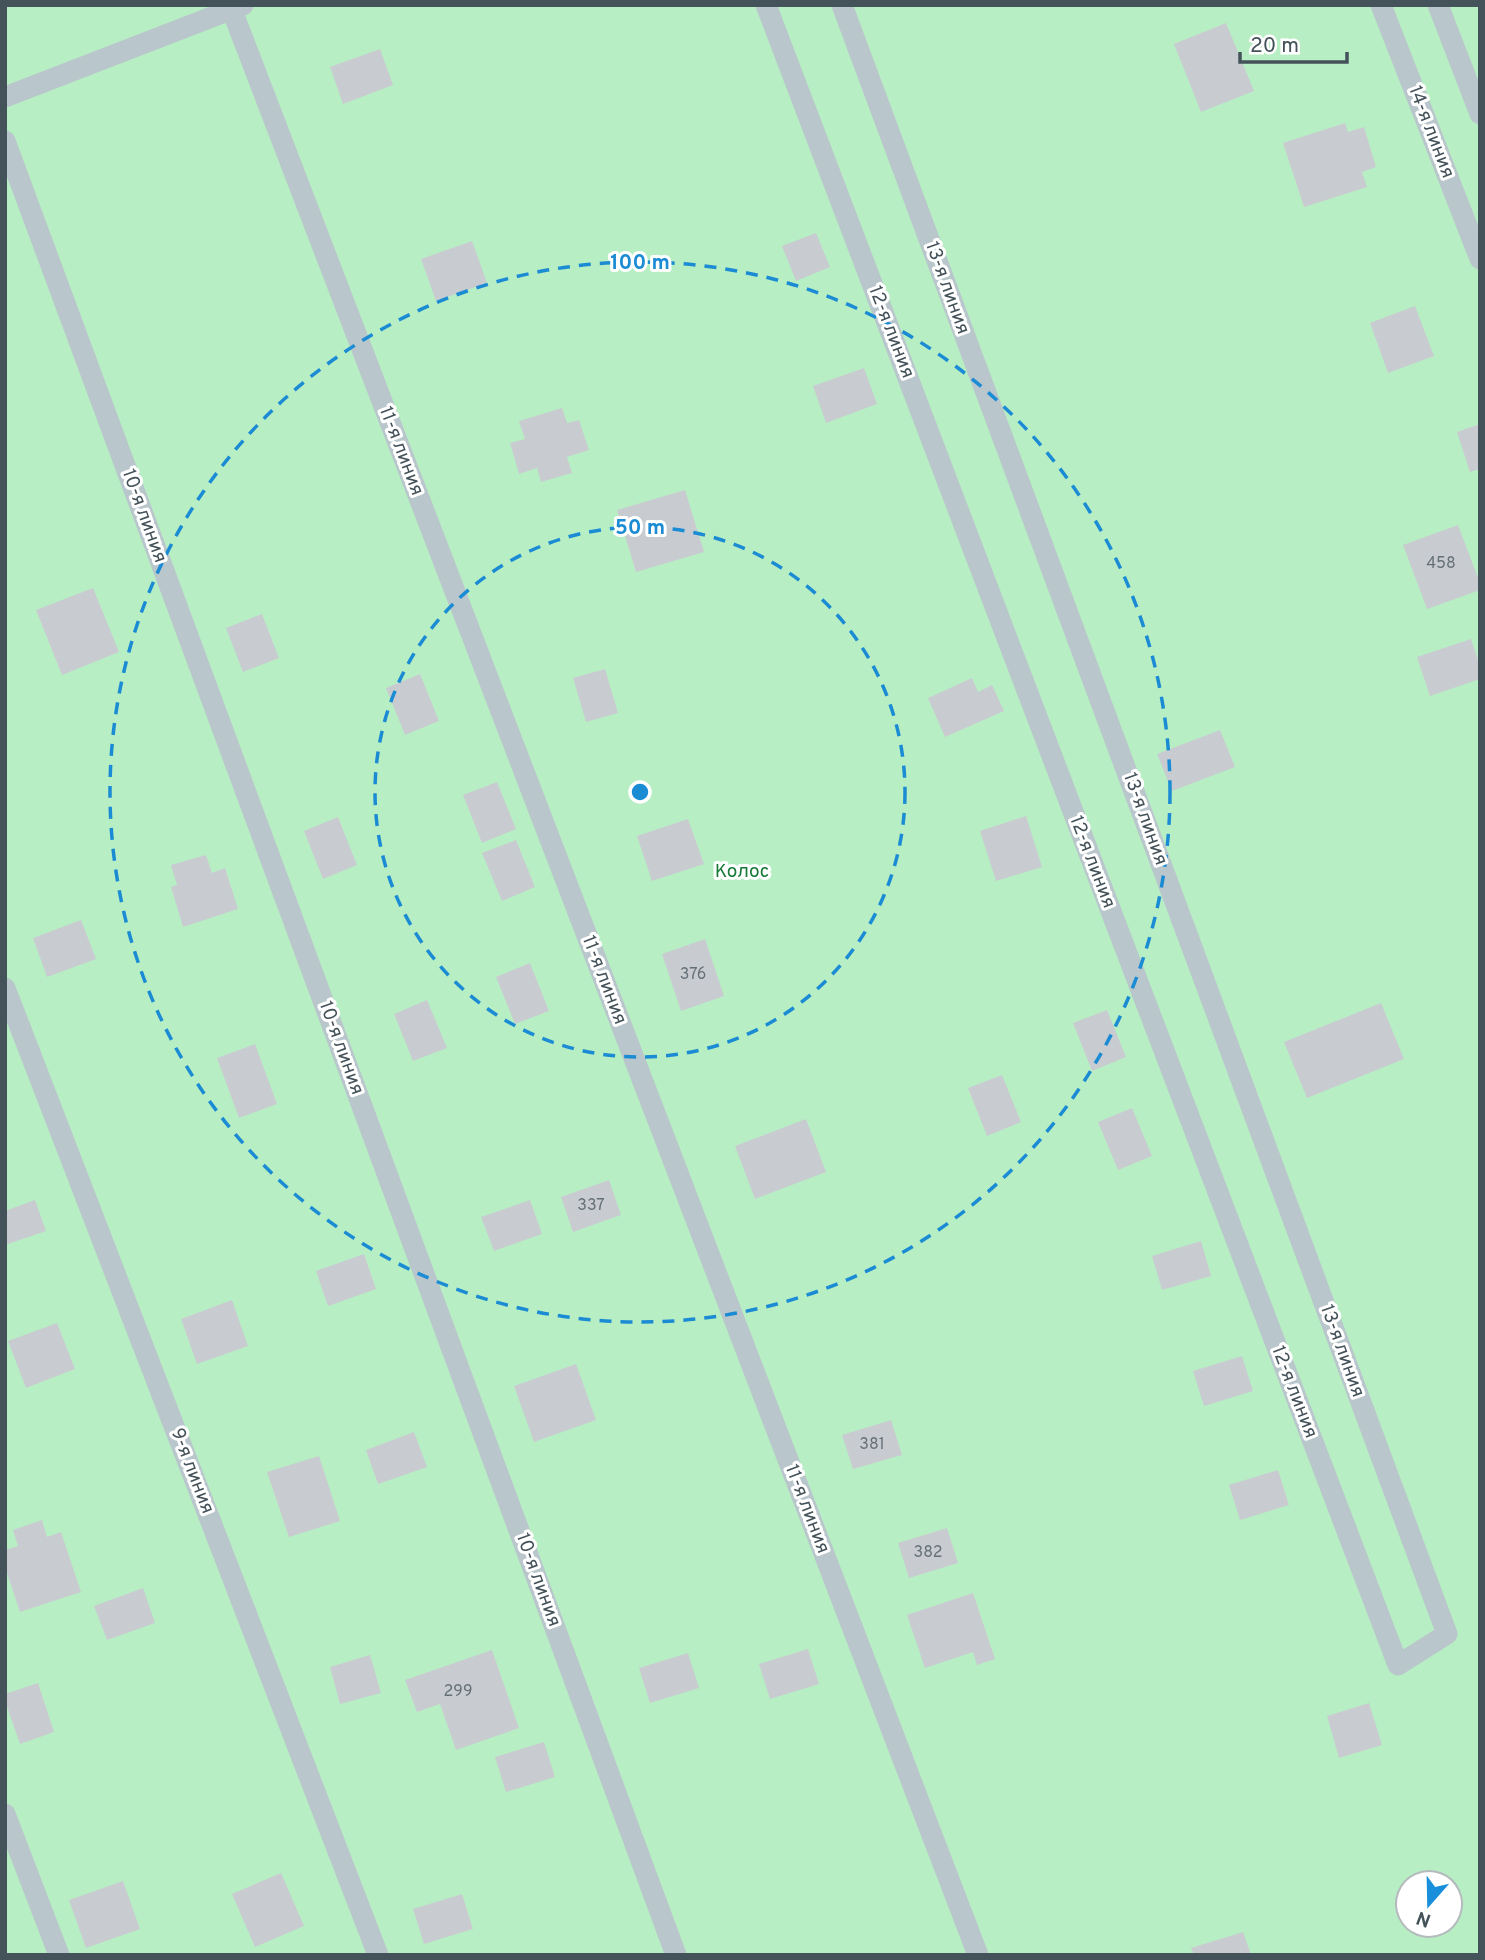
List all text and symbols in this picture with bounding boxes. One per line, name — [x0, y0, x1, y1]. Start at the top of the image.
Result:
scale bar — [1240, 21, 1347, 65]
text: 20 m — [1250, 33, 1299, 60]
street label: 14-я линия — [1402, 82, 1460, 182]
street label: 13-я линия — [919, 238, 975, 338]
text: 100 m — [610, 250, 670, 277]
street label: 12-я линия — [862, 282, 920, 382]
street label: 11-я линия — [373, 403, 429, 499]
street label: 10-я линия — [116, 466, 172, 566]
text: 50 m — [615, 515, 665, 542]
house number: 458 — [1426, 554, 1456, 574]
street label: 13-я линия — [1117, 769, 1173, 869]
centre of rings — [628, 780, 652, 804]
street label: 12-я линия — [1063, 812, 1121, 912]
park label: Колос — [715, 860, 769, 884]
street label: 11-я линия — [576, 932, 632, 1028]
house number: 376 — [680, 965, 706, 985]
street label: 10-я линия — [313, 998, 369, 1098]
house number: 337 — [577, 1196, 605, 1216]
street label: 13-я линия — [1314, 1301, 1370, 1401]
street label: 12-я линия — [1265, 1342, 1323, 1442]
street label: 9-я линия — [165, 1425, 219, 1517]
house number: 381 — [859, 1435, 885, 1455]
street label: 11-я линия — [779, 1461, 835, 1557]
street label: 10-я линия — [510, 1530, 566, 1630]
house number: 382 — [914, 1543, 942, 1563]
house number: 299 — [444, 1682, 472, 1702]
north arrow — [1394, 1869, 1464, 1939]
text: N — [1413, 1904, 1434, 1932]

